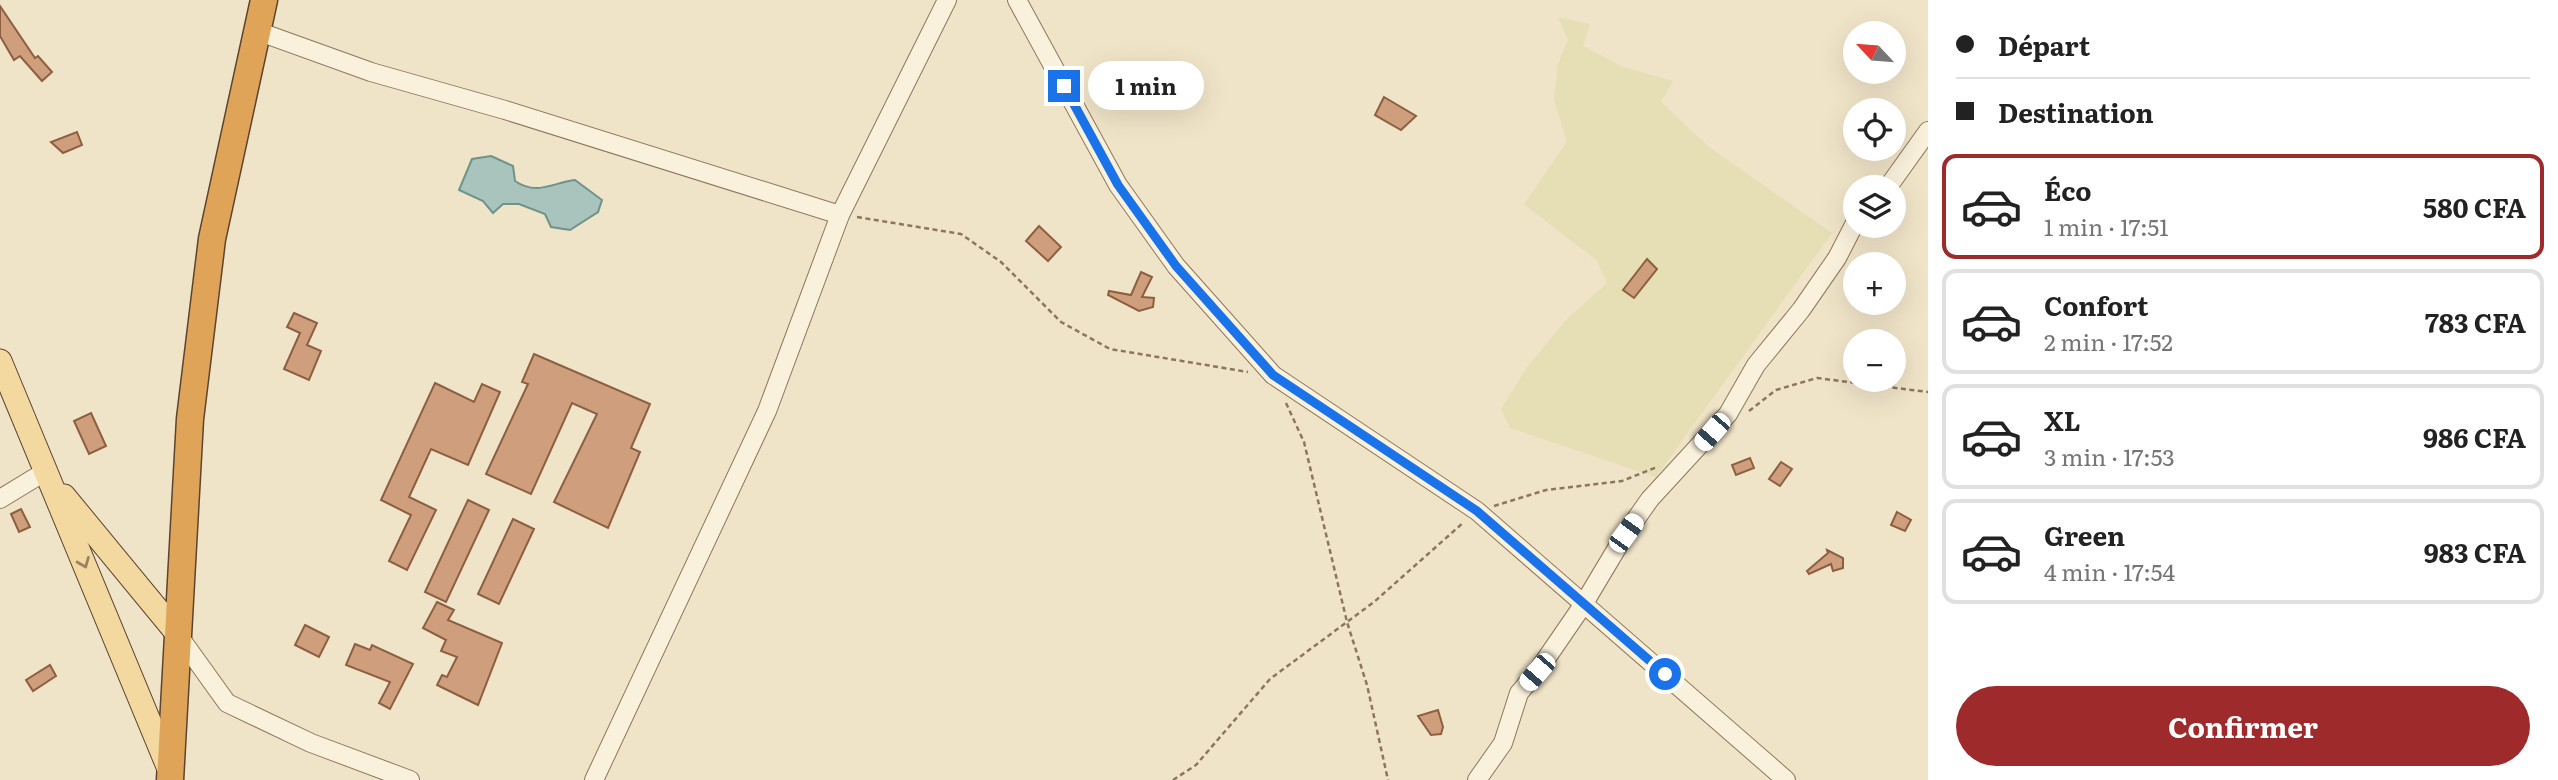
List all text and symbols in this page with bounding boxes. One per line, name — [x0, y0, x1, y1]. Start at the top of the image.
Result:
north arrow — [1843, 21, 1906, 84]
map controls — [1843, 21, 1906, 392]
text: Départ — [1998, 25, 2090, 64]
callout: 1 min — [1088, 62, 1204, 110]
text: 1 min — [1115, 68, 1177, 102]
route end — [1048, 70, 1080, 102]
text: Destination — [1998, 92, 2154, 131]
button: locate — [1843, 98, 1906, 161]
text: Éco — [2044, 170, 2092, 209]
button: layers — [1843, 175, 1906, 238]
icon: car — [1960, 175, 2023, 238]
text: 580 CFA — [2423, 187, 2526, 226]
text: 1 min · 17:51 — [2044, 209, 2169, 243]
button: + — [1843, 252, 1906, 315]
text: Confort — [2044, 285, 2148, 324]
icon: car — [1960, 290, 2023, 353]
text: 783 CFA — [2425, 302, 2526, 341]
text: 2 min · 17:52 — [2044, 324, 2173, 358]
button: − — [1843, 329, 1906, 392]
text: XL — [2044, 400, 2081, 439]
icon: car — [1960, 405, 2023, 468]
car — [1691, 409, 1734, 455]
text: 986 CFA — [2423, 417, 2526, 456]
text: 3 min · 17:53 — [2044, 439, 2175, 473]
car — [1606, 510, 1647, 556]
text: Green — [2044, 515, 2125, 554]
icon: car — [1960, 520, 2023, 583]
text: 983 CFA — [2424, 532, 2526, 571]
text: 4 min · 17:54 — [2044, 554, 2175, 588]
one-way arrow — [76, 556, 90, 568]
car — [1516, 649, 1559, 695]
route start — [1649, 658, 1681, 690]
button: Confirmer — [1956, 686, 2530, 766]

